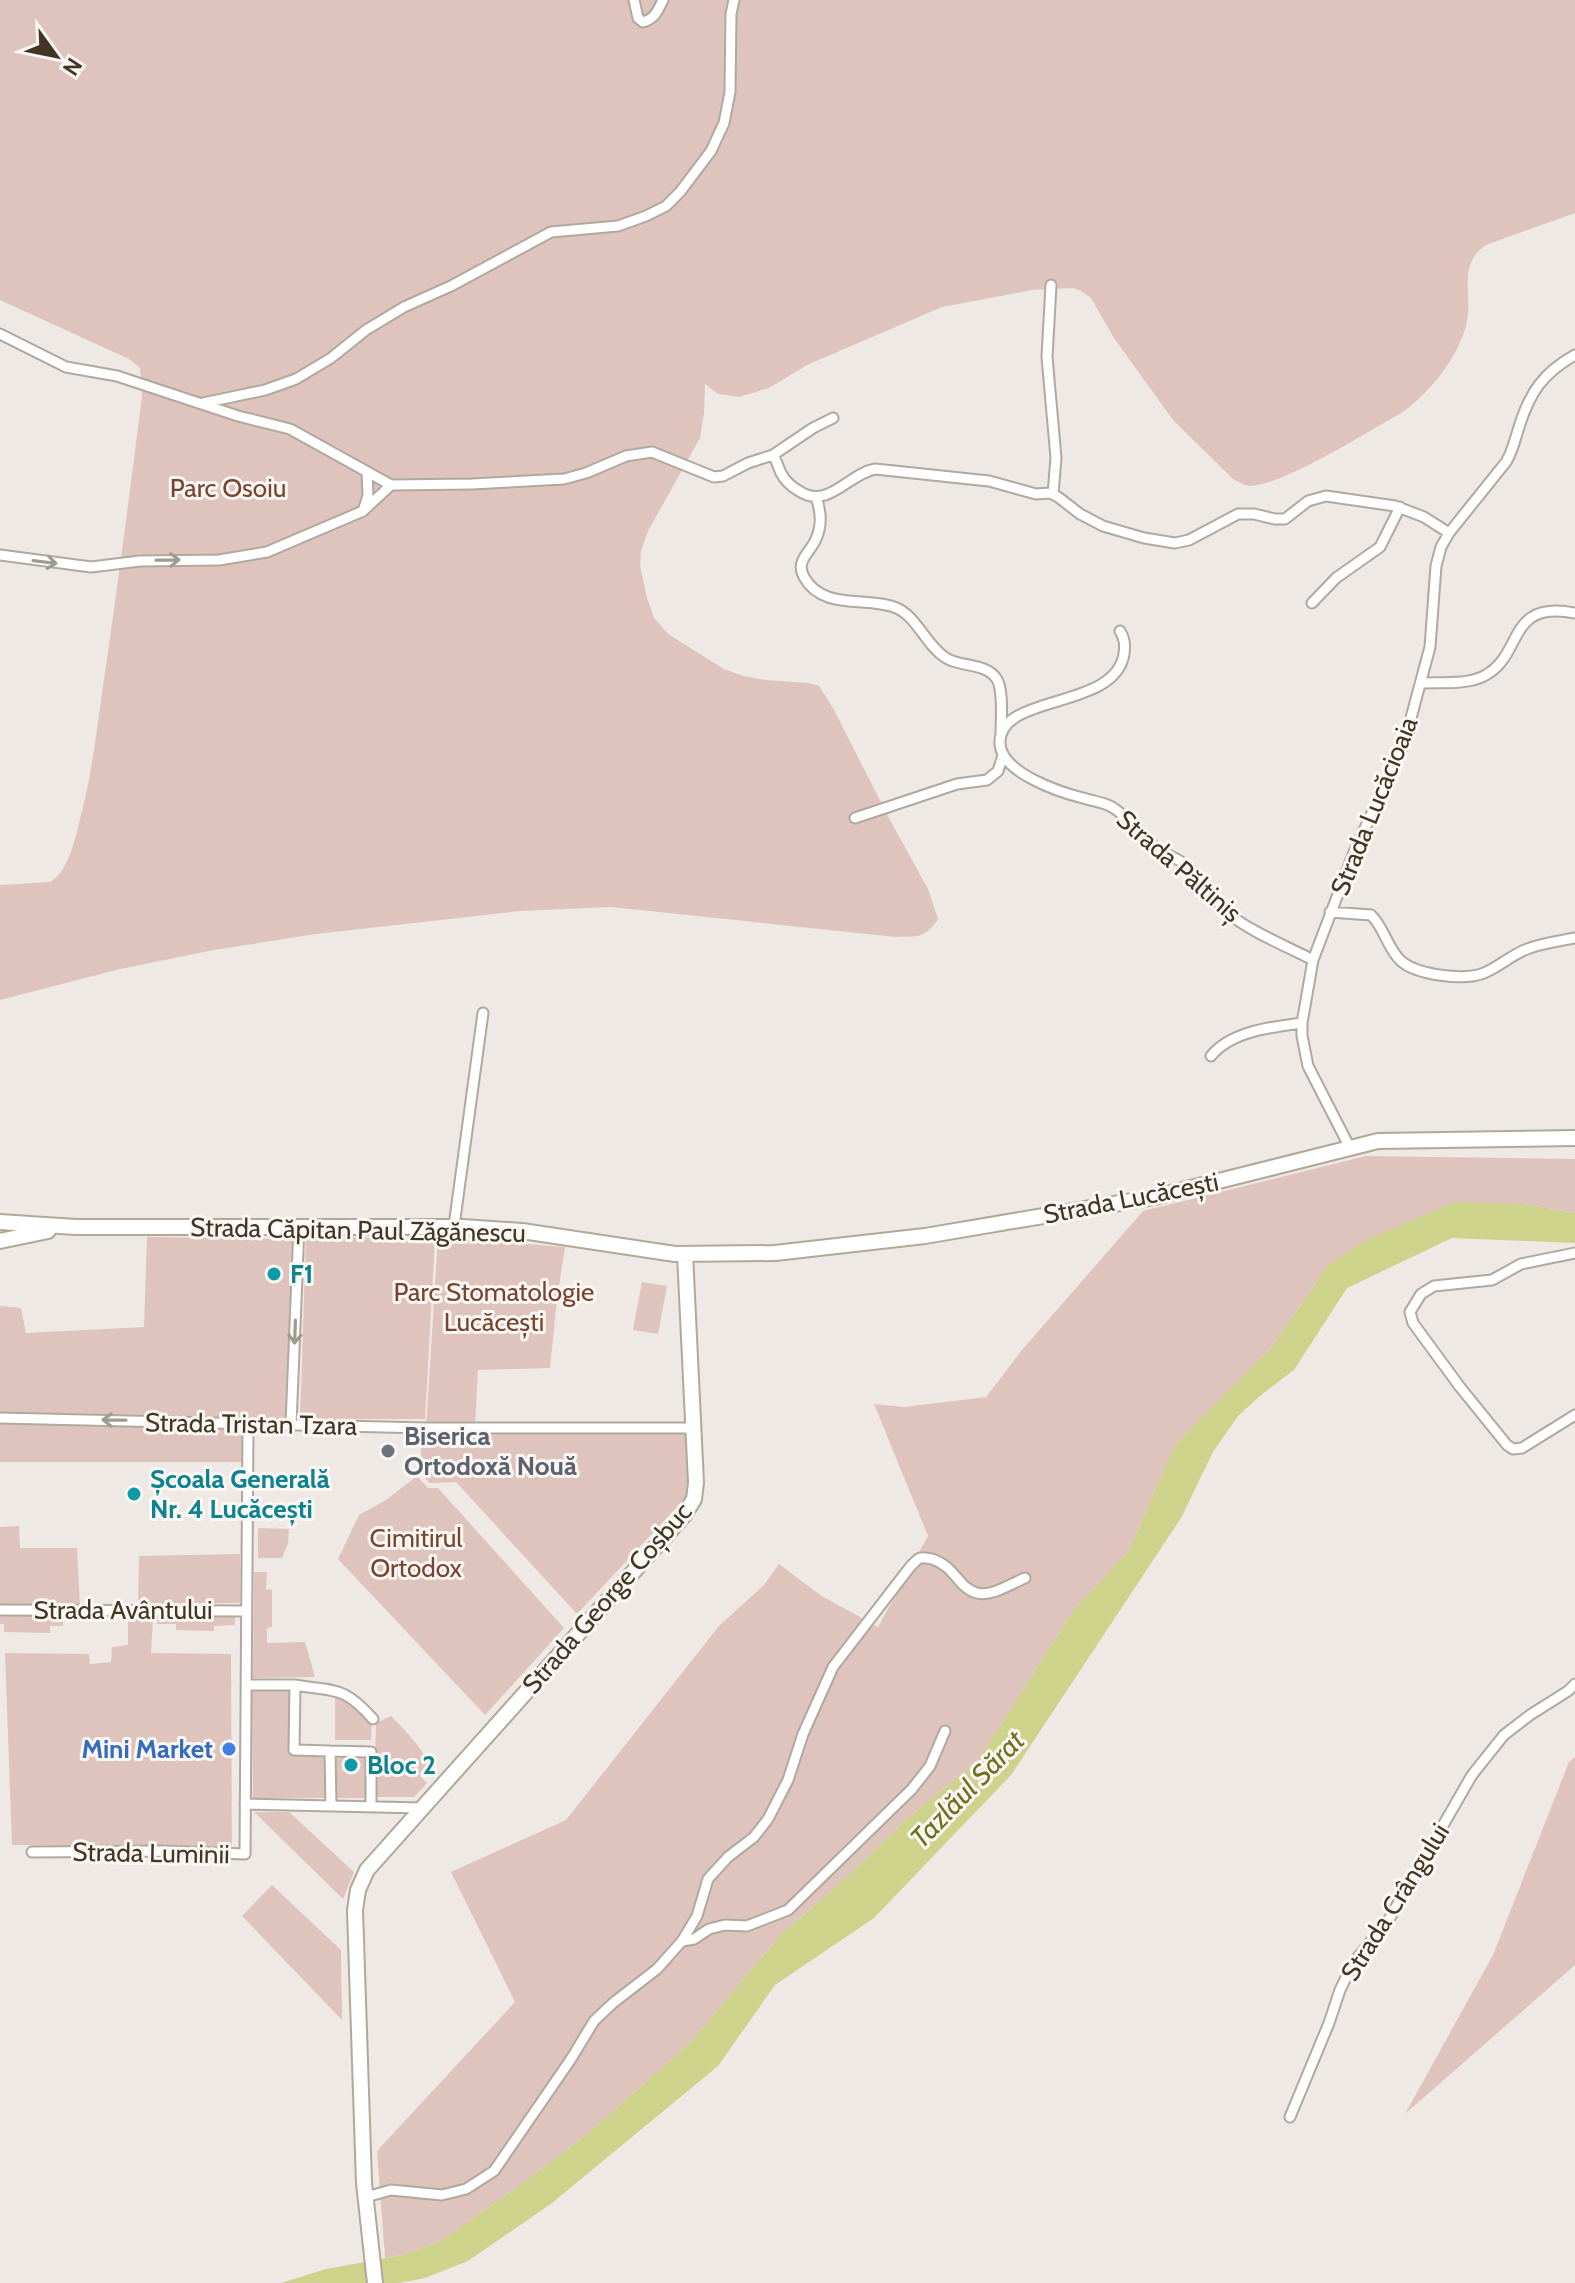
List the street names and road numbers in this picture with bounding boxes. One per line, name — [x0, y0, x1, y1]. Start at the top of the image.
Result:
street label: Strada Lucăcioaia — [1324, 712, 1425, 900]
street label: Strada Păltiniș — [1109, 803, 1248, 930]
street label: Strada Lucăcești — [1041, 1165, 1221, 1232]
street label: Strada Căpitan Paul Zăgănescu — [190, 1211, 526, 1249]
street label: Strada Tristan Tzara — [145, 1406, 358, 1442]
street label: Strada George Coșbuc — [515, 1496, 700, 1701]
street label: Strada Avântului — [33, 1594, 213, 1626]
street label: Strada Crângului — [1334, 1817, 1456, 1987]
street label: Strada Luminii — [72, 1836, 230, 1870]

